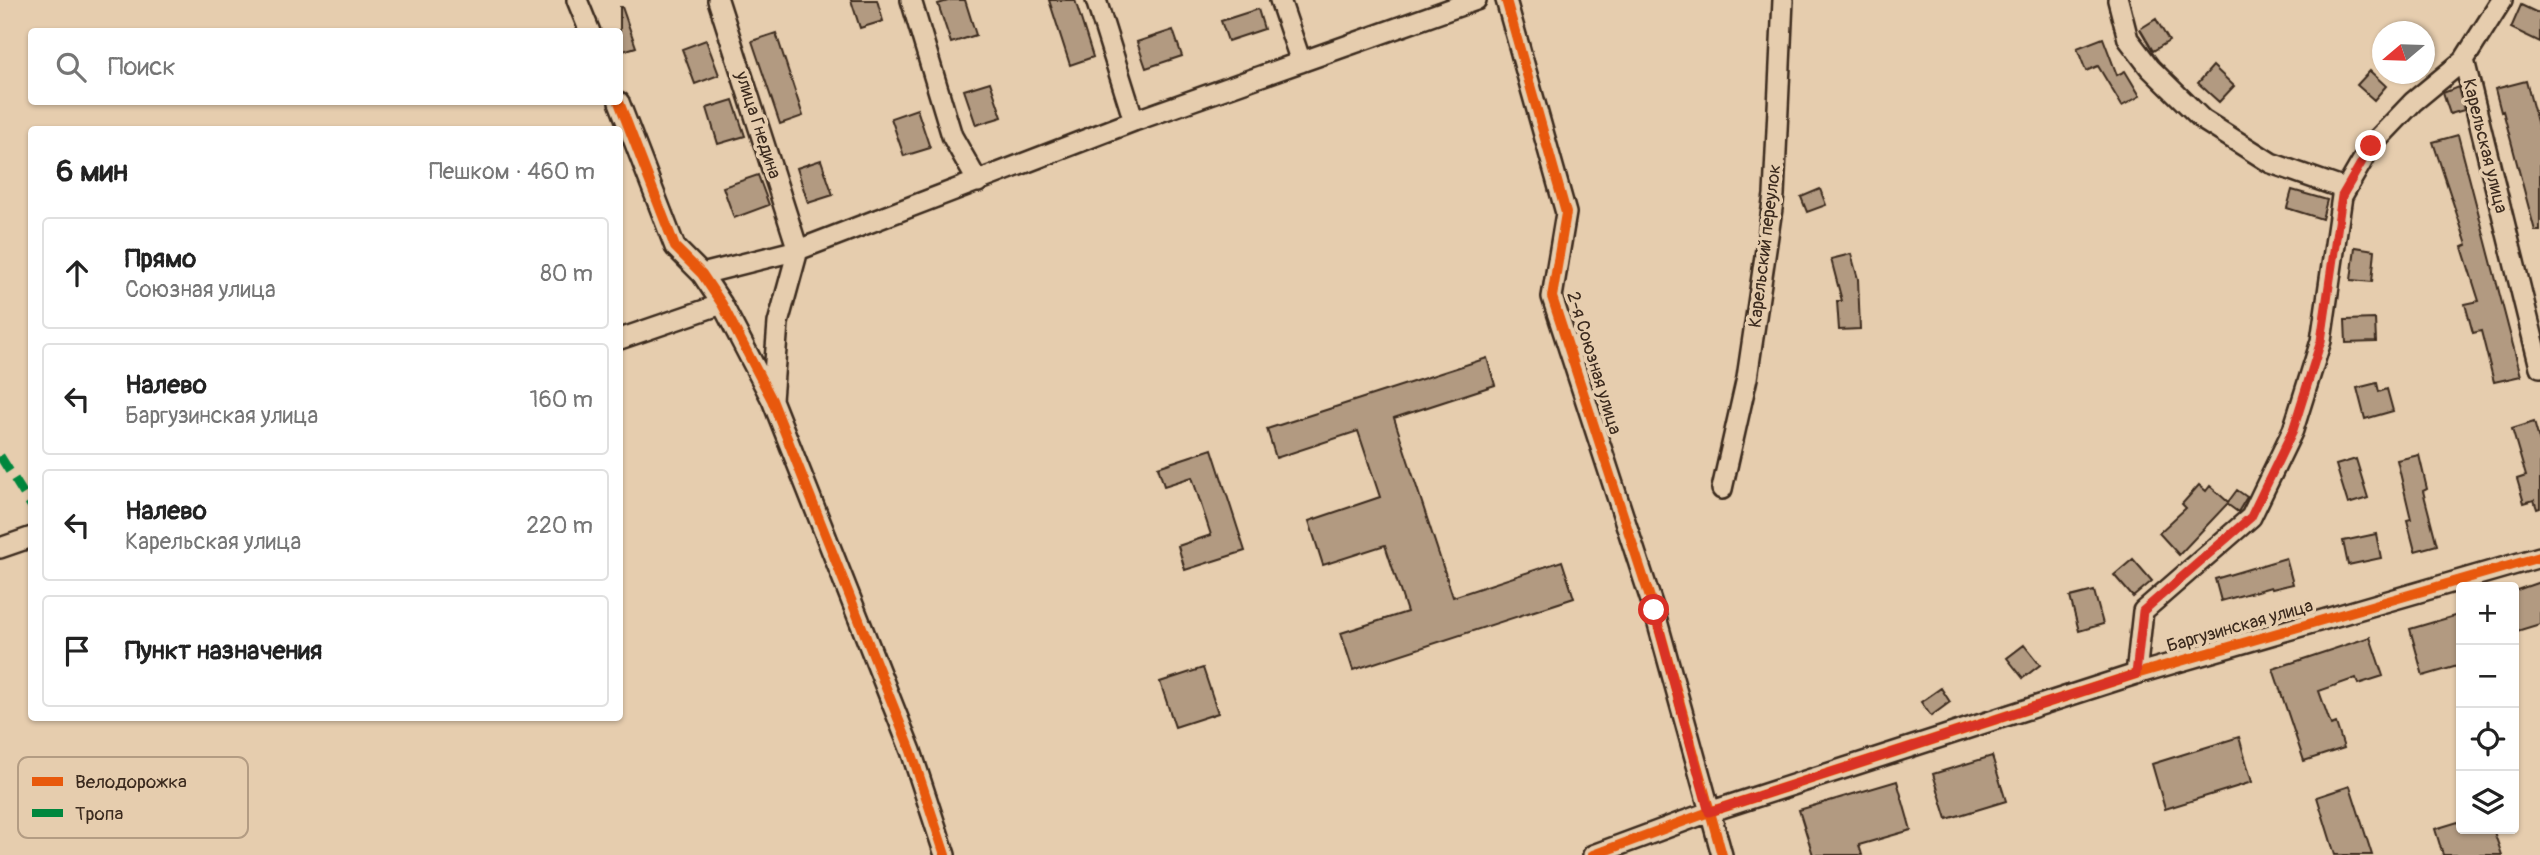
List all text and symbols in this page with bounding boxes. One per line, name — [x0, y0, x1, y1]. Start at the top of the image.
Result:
north arrow — [2372, 21, 2435, 84]
search box — [28, 28, 623, 105]
icon: search — [52, 48, 90, 86]
text: Поиск — [108, 51, 176, 83]
street label: улица Гнедина — [730, 68, 786, 182]
street label: Карельская улица — [2457, 76, 2513, 216]
route end — [2355, 130, 2386, 161]
text: 6 мин — [56, 153, 128, 190]
text: Пешком · 460 m — [429, 157, 595, 186]
street label: Карельский переулок — [1744, 163, 1786, 329]
text: Прямо — [125, 243, 196, 275]
icon: ahead — [58, 254, 96, 292]
text: 80 m — [540, 259, 593, 288]
text: Союзная улица — [125, 275, 276, 304]
street label: 2-я Союзная улица — [1561, 289, 1627, 437]
text: Налево — [125, 369, 207, 401]
icon: left — [58, 380, 96, 418]
text: 160 m — [529, 385, 593, 414]
text: Баргузинская улица — [125, 401, 318, 430]
text: Налево — [125, 495, 207, 527]
icon: left — [58, 506, 96, 544]
text: 220 m — [526, 511, 593, 540]
text: Карельская улица — [125, 527, 301, 556]
map controls — [2456, 582, 2519, 834]
button: + — [2456, 582, 2519, 645]
route start — [1638, 594, 1669, 625]
street label: Баргузинская улица — [2164, 594, 2316, 658]
icon: arrive — [58, 632, 96, 670]
text: Пункт назначения — [125, 635, 322, 667]
button: − — [2456, 645, 2519, 708]
button: locate — [2456, 708, 2519, 771]
legend — [18, 757, 248, 838]
text: Велодорожка — [75, 770, 187, 794]
button: layers — [2456, 771, 2519, 834]
text: Тропа — [75, 802, 123, 826]

